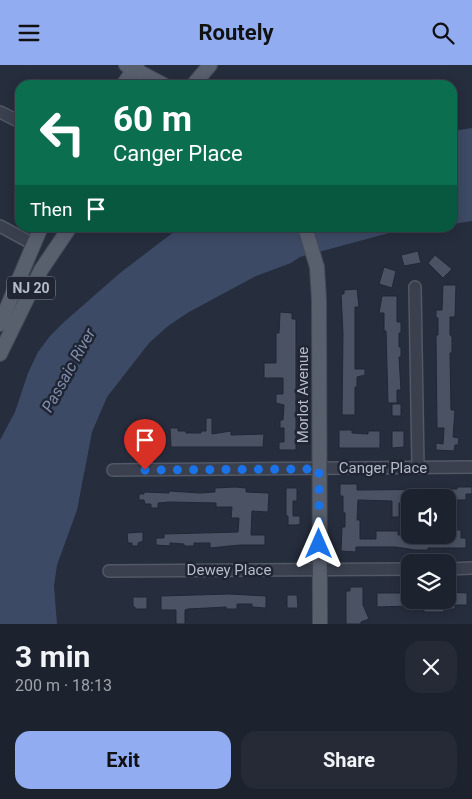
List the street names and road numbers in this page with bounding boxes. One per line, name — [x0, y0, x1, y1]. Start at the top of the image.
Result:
road number: NJ 20 — [7, 277, 55, 299]
street label: Morlot Avenue — [294, 347, 312, 443]
street label: Canger Place — [339, 459, 427, 477]
street label: Dewey Place — [187, 561, 271, 579]

